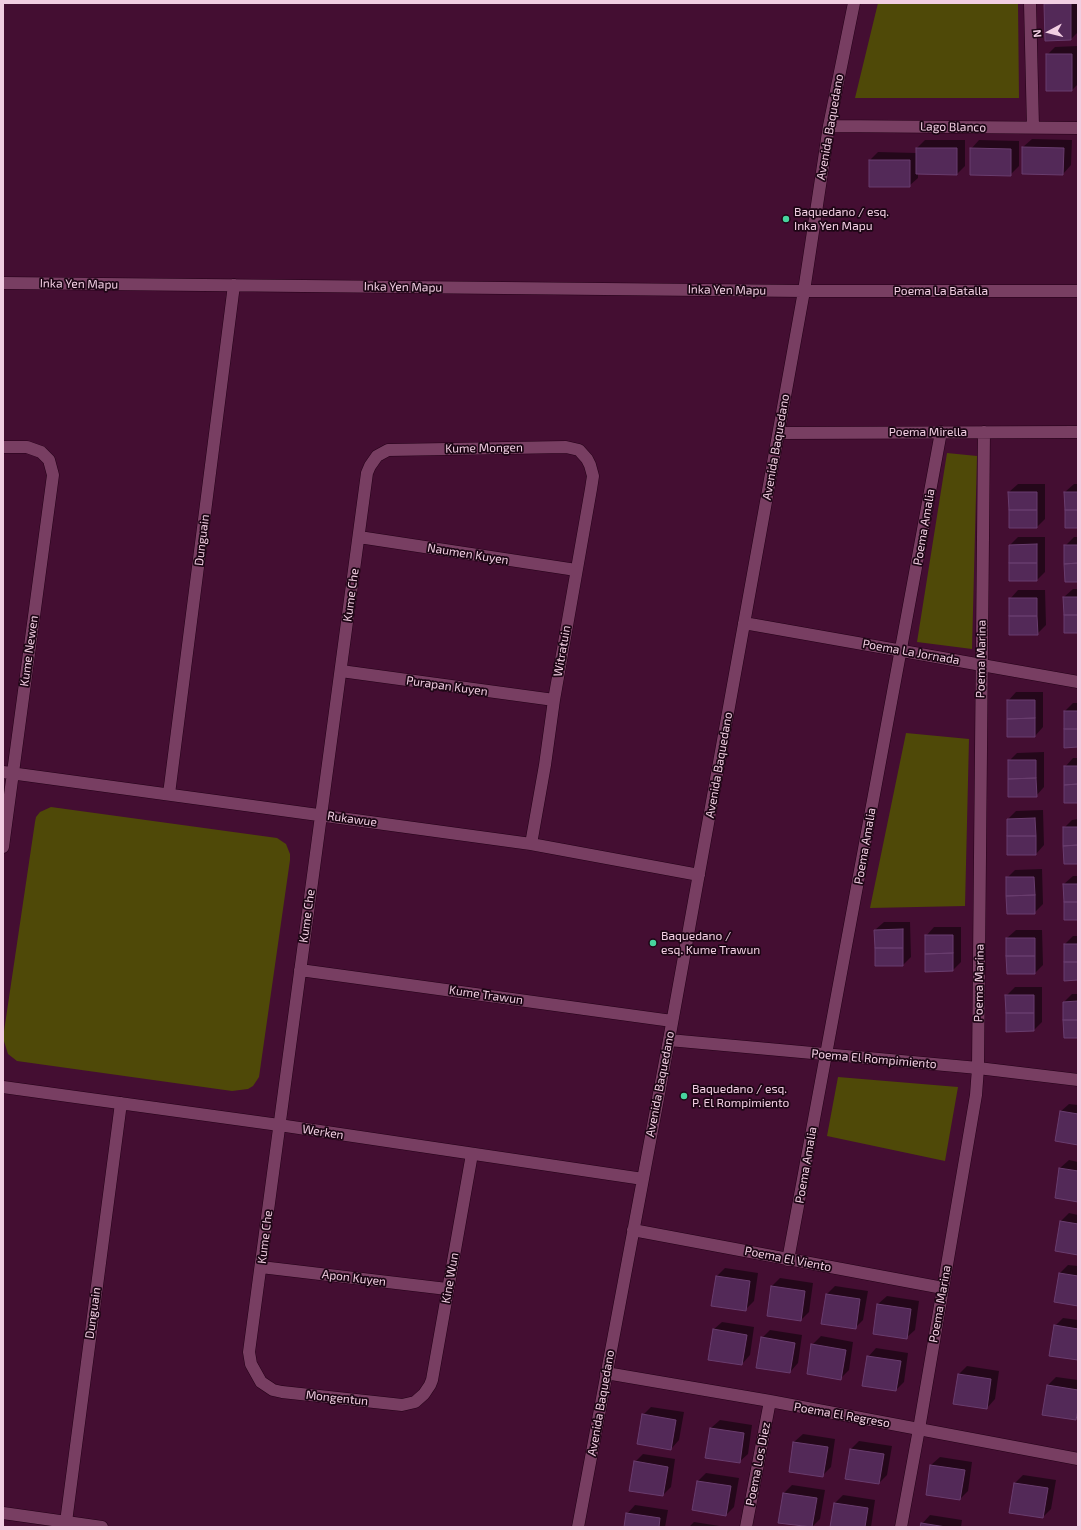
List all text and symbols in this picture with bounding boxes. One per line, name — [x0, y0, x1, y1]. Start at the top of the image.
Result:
north arrow — [1029, 12, 1069, 52]
text: N — [1030, 29, 1044, 38]
street label: Avenida Baquedano — [814, 73, 846, 181]
street label: Lago Blanco — [920, 119, 986, 135]
place label: Baquedano / esq. Inka Yen Mapu — [794, 205, 889, 233]
marker: Baquedano / esq. Inka Yen Mapu — [781, 214, 791, 224]
street label: Inka Yen Mapu — [40, 276, 118, 292]
street label: Inka Yen Mapu — [364, 279, 442, 295]
street label: Inka Yen Mapu — [688, 282, 766, 298]
street label: Poema La Batalla — [894, 284, 988, 298]
street label: Avenida Baquedano — [760, 393, 792, 501]
street label: Poema Mirella — [889, 425, 967, 439]
street label: Kume Mongen — [445, 440, 523, 456]
street label: Poema Amalia — [910, 487, 938, 567]
street label: Dunguain — [192, 513, 212, 567]
street label: Naumen Kuyen — [426, 540, 510, 568]
street label: Kume Che — [340, 567, 362, 623]
street label: Kume Newen — [17, 615, 41, 687]
street label: Poema Marina — [973, 620, 989, 698]
street label: Witratuin — [550, 624, 574, 678]
street label: Poema La Jornada — [861, 636, 961, 668]
street label: Purapan Kuyen — [405, 673, 489, 699]
street label: Avenida Baquedano — [703, 711, 735, 819]
street label: Poema Amalia — [851, 806, 879, 886]
street label: Rukawue — [326, 808, 378, 830]
street label: Kume Che — [296, 888, 318, 944]
place label: Baquedano / esq. Kume Trawun — [661, 929, 760, 957]
marker: Baquedano / esq. Kume Trawun — [648, 938, 658, 948]
street label: Poema Marina — [971, 944, 987, 1022]
street label: Kume Trawun — [448, 983, 524, 1007]
street label: Avenida Baquedano — [643, 1030, 677, 1138]
street label: Poema El Rompimiento — [811, 1046, 937, 1072]
place label: Baquedano / esq. P. El Rompimiento — [692, 1082, 789, 1110]
marker: Baquedano / esq. P. El Rompimiento — [679, 1091, 689, 1101]
street label: Werken — [301, 1122, 345, 1142]
street label: Poema Amalia — [792, 1125, 820, 1205]
street label: Kume Che — [255, 1209, 275, 1265]
street label: Poema El Viento — [743, 1244, 833, 1274]
street label: Kine Wun — [438, 1252, 462, 1304]
street label: Poema Marina — [926, 1264, 954, 1344]
street label: Apon Kuyen — [321, 1267, 387, 1289]
street label: Dunguain — [82, 1286, 104, 1340]
street label: Avenida Baquedano — [585, 1349, 617, 1457]
street label: Mongentun — [305, 1388, 369, 1408]
street label: Poema El Regreso — [793, 1399, 891, 1431]
street label: Poema Los Diez — [743, 1421, 773, 1507]

